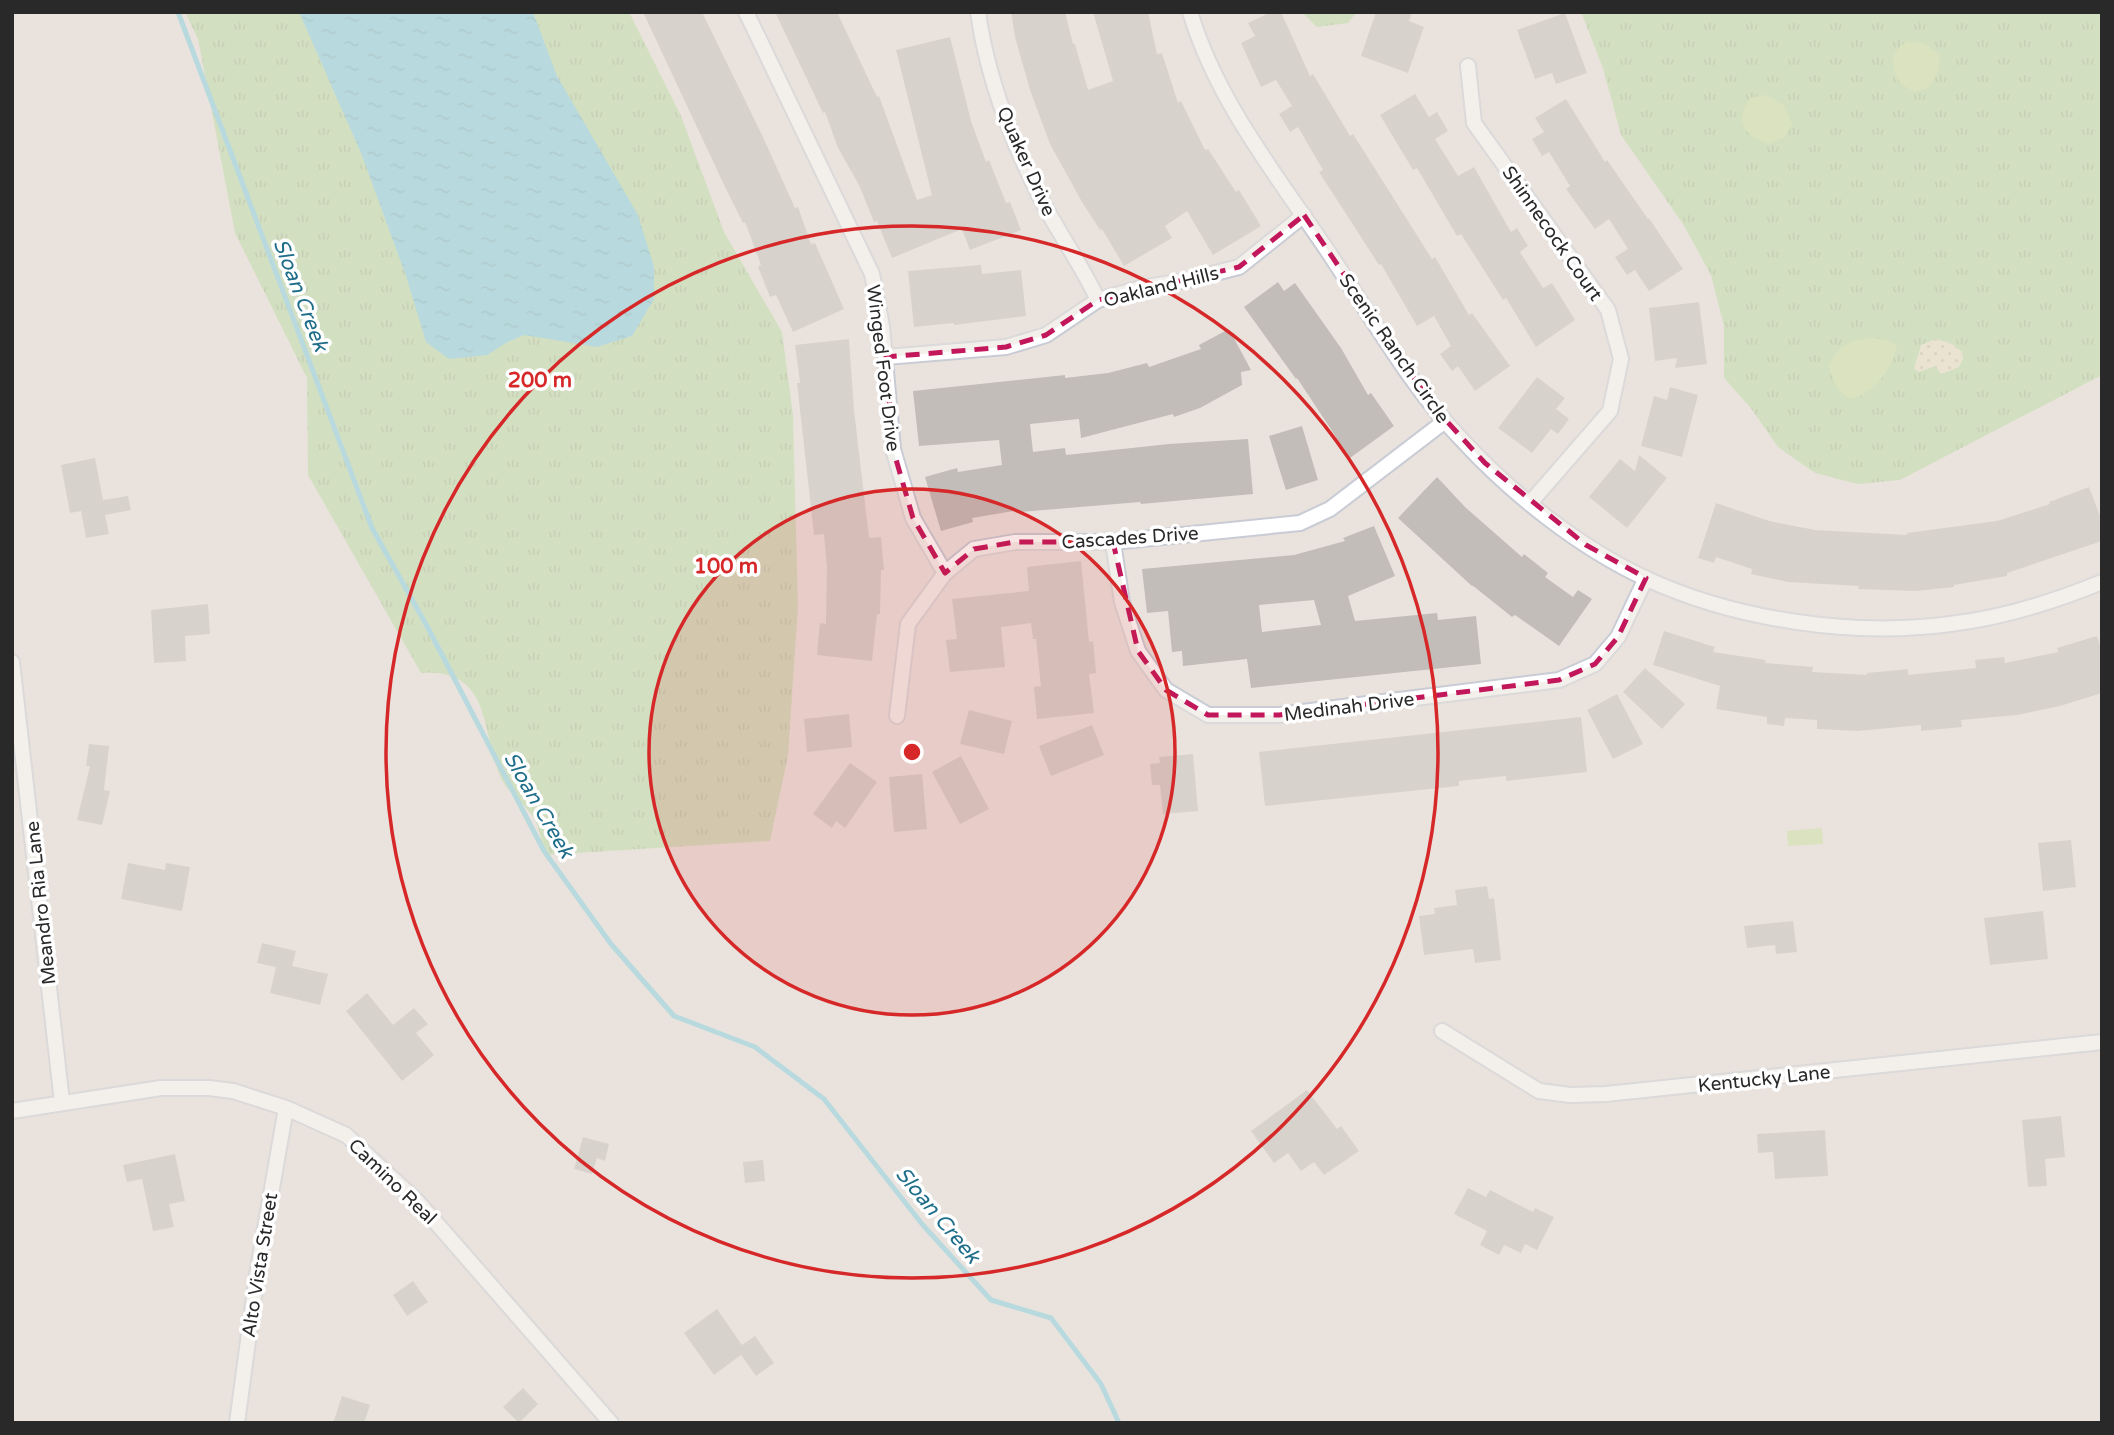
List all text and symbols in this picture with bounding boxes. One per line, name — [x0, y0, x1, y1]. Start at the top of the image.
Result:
street label: Quaker Drive — [992, 103, 1060, 220]
street label: Shinnecock Court — [1497, 162, 1607, 305]
water label: Sloan Creek — [268, 236, 334, 356]
street label: Oakland Hills — [1102, 262, 1221, 312]
street label: Scenic Ranch Circle — [1334, 270, 1454, 427]
street label: Winged Foot Drive — [862, 284, 904, 453]
text: 200 m — [508, 368, 572, 393]
street label: Cascades Drive — [1061, 522, 1199, 554]
text: 100 m — [694, 554, 758, 579]
street label: Medinah Drive — [1283, 688, 1416, 726]
centre of rings — [900, 740, 924, 764]
water label: Sloan Creek — [498, 748, 580, 864]
street label: Meandro Ria Lane — [21, 820, 61, 986]
street label: Kentucky Lane — [1697, 1061, 1832, 1097]
street label: Camino Real — [344, 1134, 441, 1229]
water label: Sloan Creek — [890, 1162, 986, 1270]
street label: Alto Vista Street — [238, 1191, 282, 1339]

